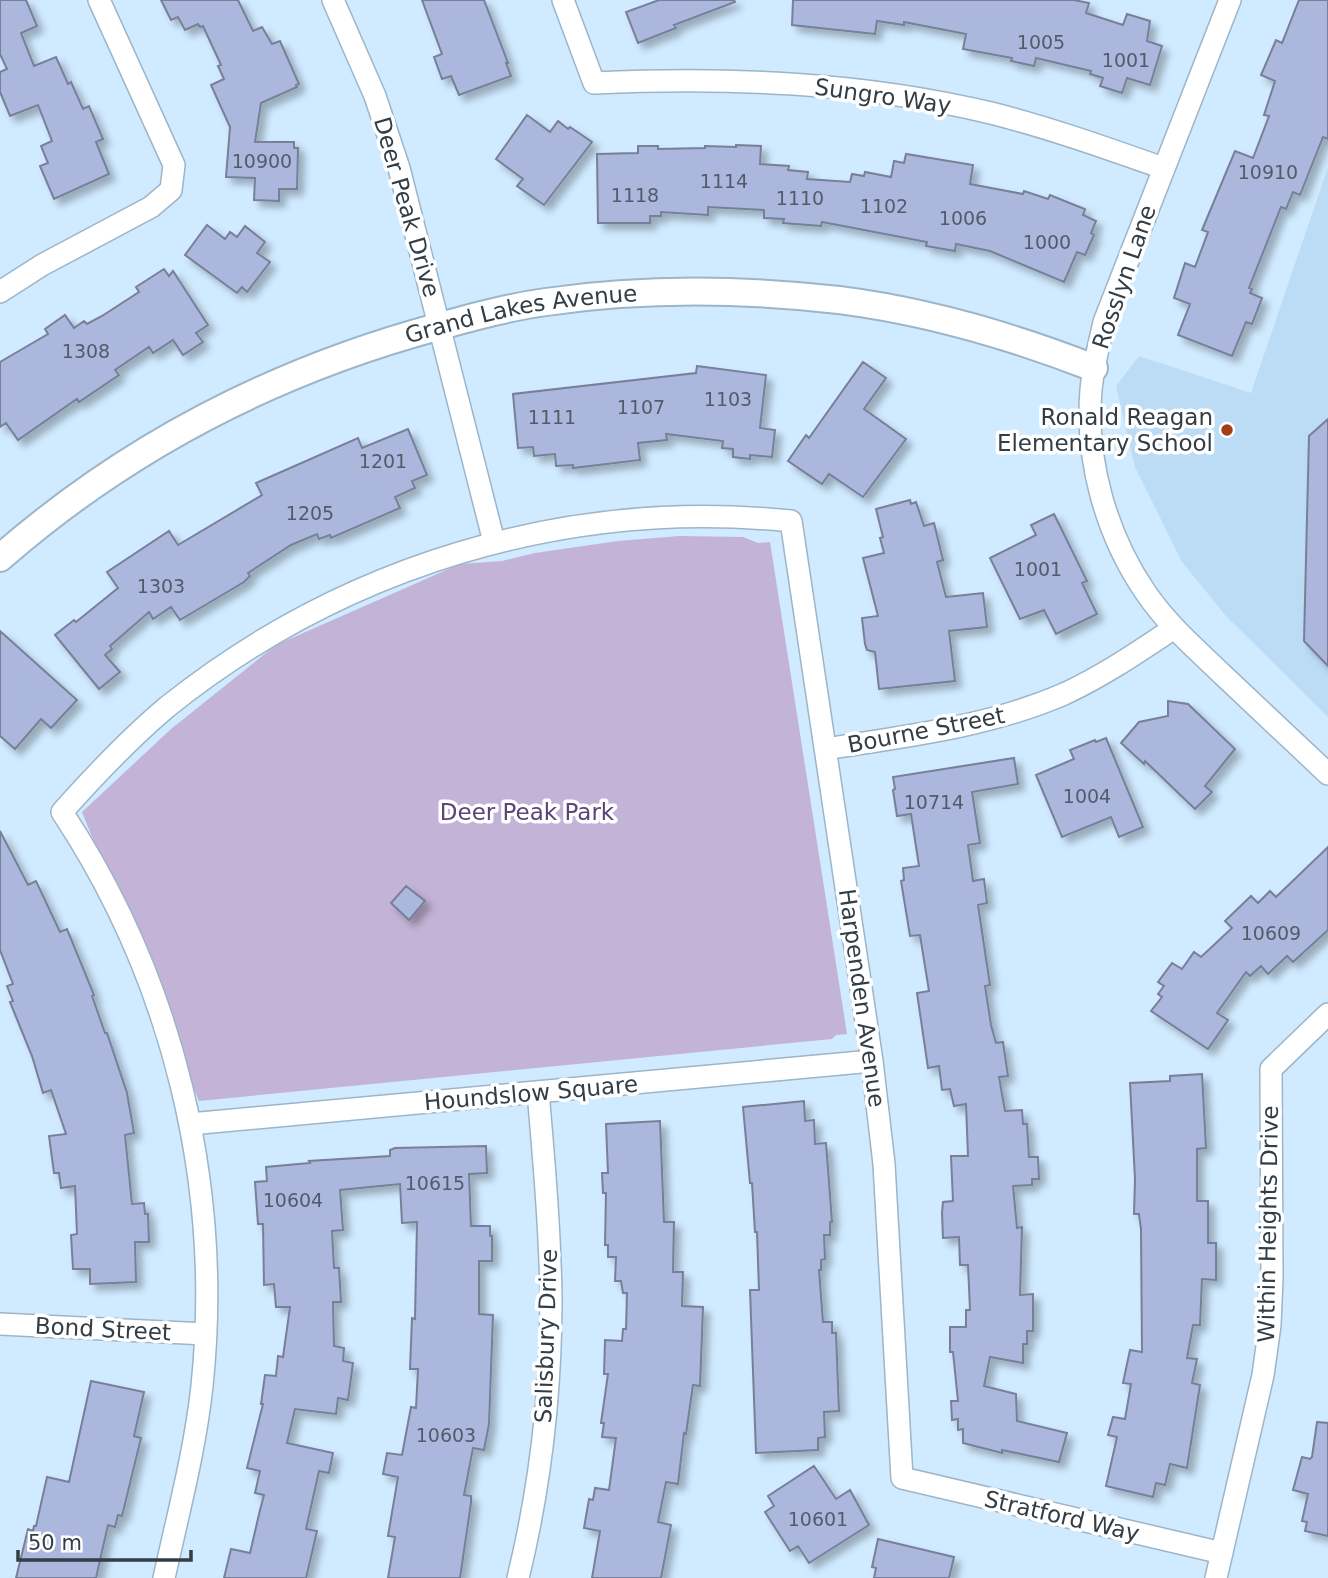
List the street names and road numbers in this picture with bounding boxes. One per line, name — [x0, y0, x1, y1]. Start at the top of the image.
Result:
street label: Sungro Way — [813, 74, 953, 118]
street label: Deer Peak Drive — [369, 114, 445, 300]
street label: Rosslyn Lane — [1087, 202, 1161, 352]
street label: Grand Lakes Avenue — [402, 280, 638, 348]
street label: Bourne Street — [845, 702, 1007, 758]
street label: Harpenden Avenue — [834, 887, 890, 1109]
street label: Houndslow Square — [423, 1071, 639, 1115]
street label: Within Heights Drive — [1253, 1105, 1283, 1343]
street label: Salisbury Drive — [530, 1248, 562, 1424]
street label: Bond Street — [34, 1312, 172, 1346]
street label: Stratford Way — [982, 1486, 1142, 1546]

